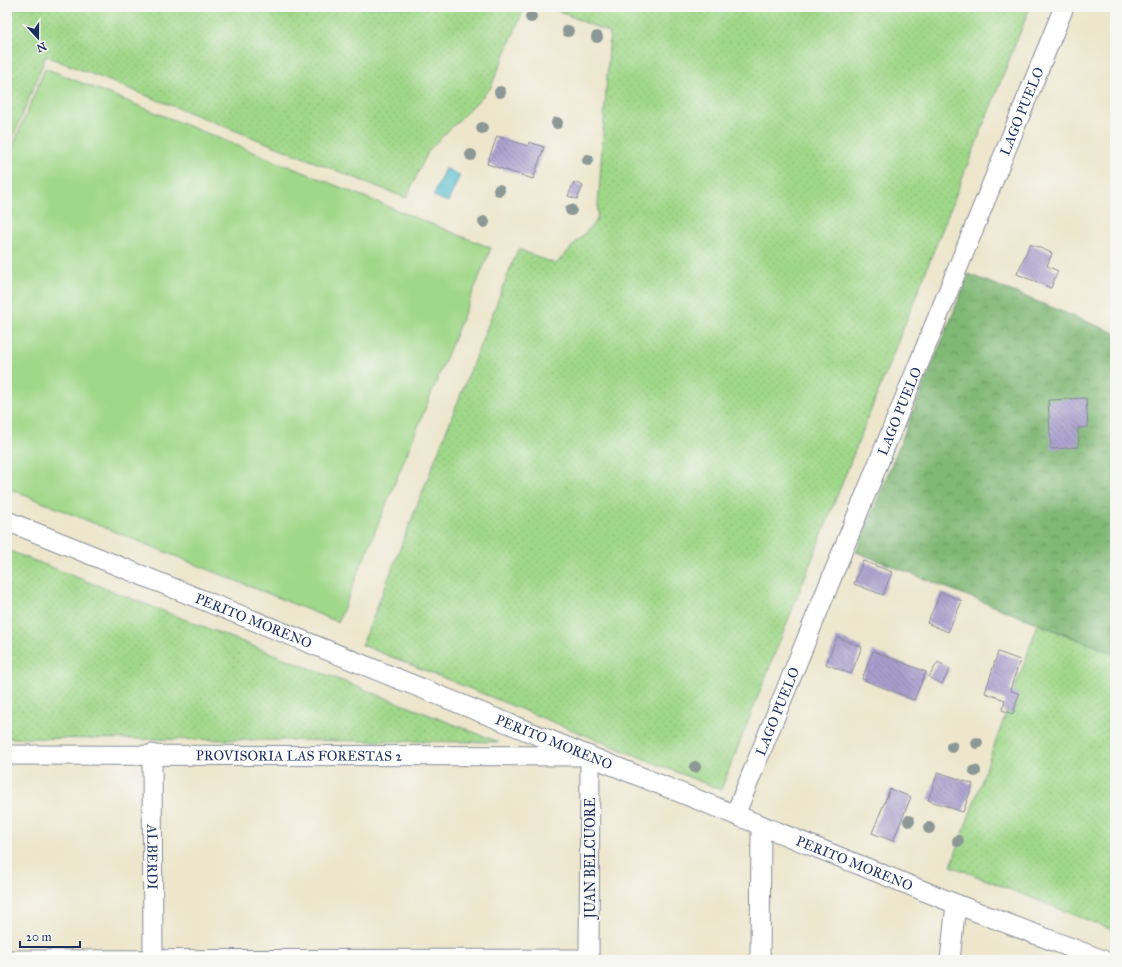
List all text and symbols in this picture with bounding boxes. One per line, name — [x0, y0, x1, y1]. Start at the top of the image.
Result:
north arrow — [18, 18, 58, 58]
text: N — [34, 39, 48, 55]
street label: LAGO PUELO — [996, 64, 1047, 158]
street label: LAGO PUELO — [874, 365, 925, 458]
street label: PERITO MORENO — [193, 589, 315, 652]
street label: LAGO PUELO — [752, 665, 803, 758]
street label: PERITO MORENO — [493, 711, 615, 773]
street label: PROVISORIA LAS FORESTAS 2 — [196, 747, 402, 764]
street label: JUAN BELCUORE — [582, 798, 600, 920]
street label: ALBERDI — [144, 823, 161, 890]
street label: PERITO MORENO — [794, 832, 915, 894]
scale bar — [20, 923, 80, 949]
text: 20 m — [26, 930, 52, 944]

